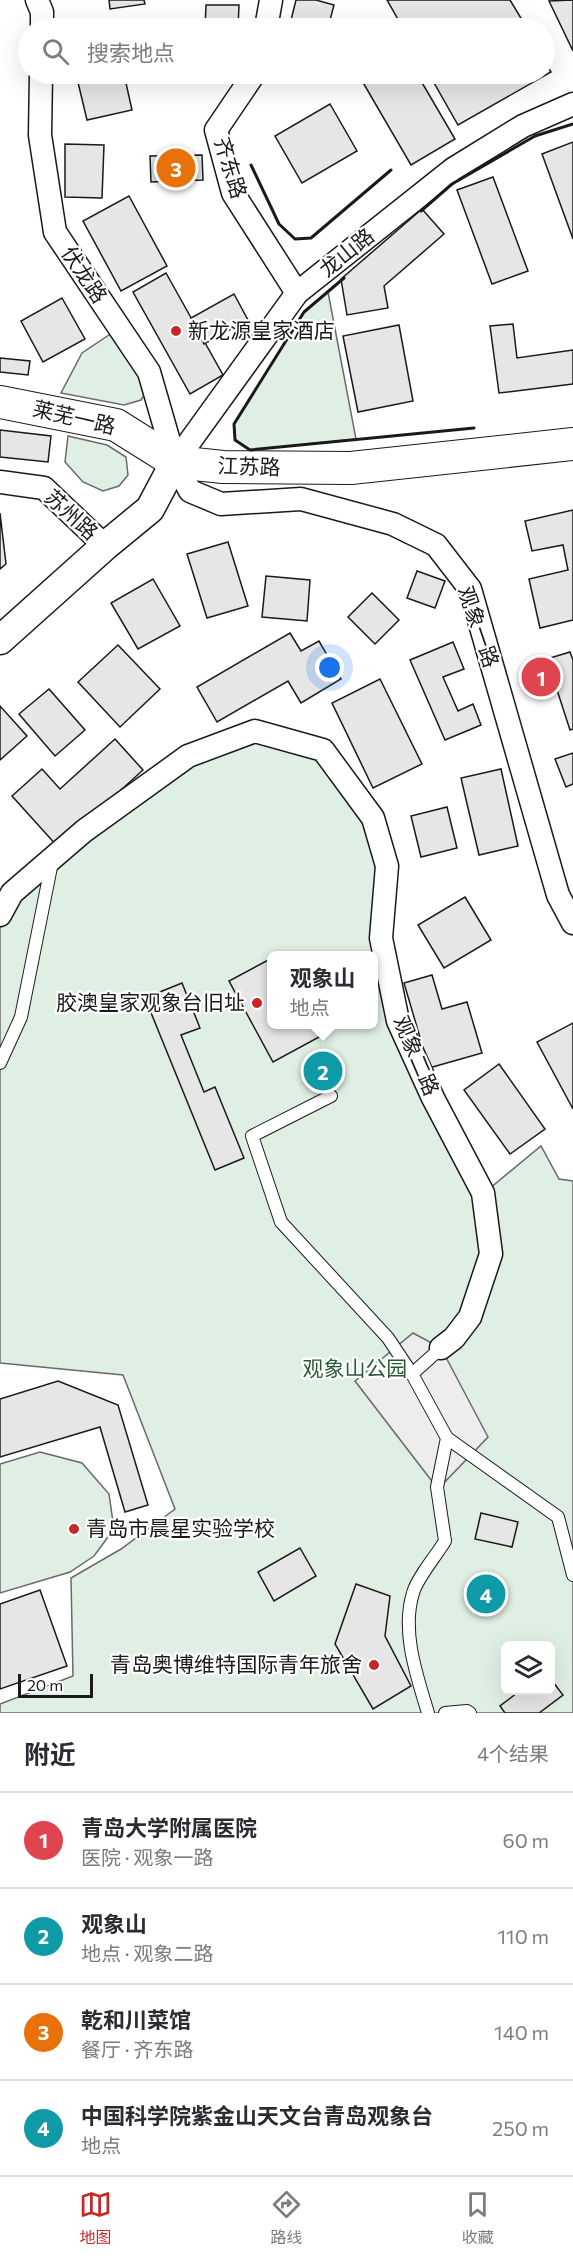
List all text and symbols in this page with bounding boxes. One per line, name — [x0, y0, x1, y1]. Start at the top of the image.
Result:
search box — [18, 18, 555, 84]
icon: search — [39, 35, 72, 68]
text: 搜索地点 — [87, 39, 175, 66]
street label: 齐东路 — [210, 134, 253, 201]
pin: 3 — [156, 146, 195, 190]
street label: 龙山路 — [314, 222, 378, 281]
street label: 伏龙路 — [57, 241, 113, 307]
place label: 新龙源皇家酒店 — [188, 317, 335, 342]
marker: 新龙源皇家酒店 — [169, 324, 183, 338]
street label: 莱芜一路 — [31, 395, 118, 438]
street label: 江苏路 — [217, 452, 281, 479]
street label: 苏州路 — [40, 484, 104, 544]
street label: 观象一路 — [454, 583, 505, 670]
your location — [315, 653, 344, 682]
pin: 1 — [522, 654, 560, 700]
popup — [267, 951, 378, 1029]
text: 观象山 — [289, 964, 356, 991]
place label: 胶澳皇家观象台旧址 — [56, 989, 245, 1014]
text: 地点 — [289, 995, 329, 1019]
marker: 胶澳皇家观象台旧址 — [250, 996, 264, 1010]
street label: 观象二路 — [389, 1012, 445, 1099]
pin: 2 — [304, 1048, 342, 1094]
park label: 观象山公园 — [303, 1355, 408, 1380]
place label: 青岛市晨星实验学校 — [86, 1515, 275, 1540]
marker: 青岛市晨星实验学校 — [67, 1522, 81, 1536]
pin: 4 — [466, 1572, 506, 1616]
map controls — [501, 1641, 555, 1695]
button: layers — [501, 1641, 555, 1695]
place label: 青岛奥博维特国际青年旅舍 — [110, 1651, 362, 1676]
marker: 青岛奥博维特国际青年旅舍 — [367, 1658, 381, 1672]
scale bar — [18, 1671, 93, 1698]
text: 20 m — [27, 1675, 63, 1694]
text: 附近 — [24, 1738, 76, 1769]
text: 4个结果 — [477, 1741, 549, 1765]
text: 青岛大学附属医院 — [81, 1814, 257, 1841]
text: 1 — [39, 1828, 48, 1852]
text: 60 m — [503, 1828, 549, 1852]
text: 医院 · 观象一路 — [81, 1845, 213, 1869]
text: 观象山 — [81, 1910, 147, 1937]
text: 2 — [38, 1924, 49, 1948]
text: 110 m — [498, 1924, 549, 1948]
text: 地点 · 观象二路 — [81, 1941, 213, 1965]
text: 乾和川菜馆 — [81, 2006, 191, 2033]
text: 3 — [38, 2020, 49, 2044]
text: 140 m — [494, 2020, 549, 2044]
text: 餐厅 · 齐东路 — [81, 2037, 193, 2061]
text: 中国科学院紫金山天文台青岛观象台 — [81, 2102, 433, 2129]
text: 4 — [37, 2116, 50, 2140]
text: 250 m — [492, 2116, 549, 2140]
text: 地点 — [81, 2133, 121, 2157]
tab: 地图 — [79, 2188, 112, 2248]
tab: 路线 — [270, 2188, 303, 2248]
tab: 收藏 — [461, 2188, 494, 2248]

